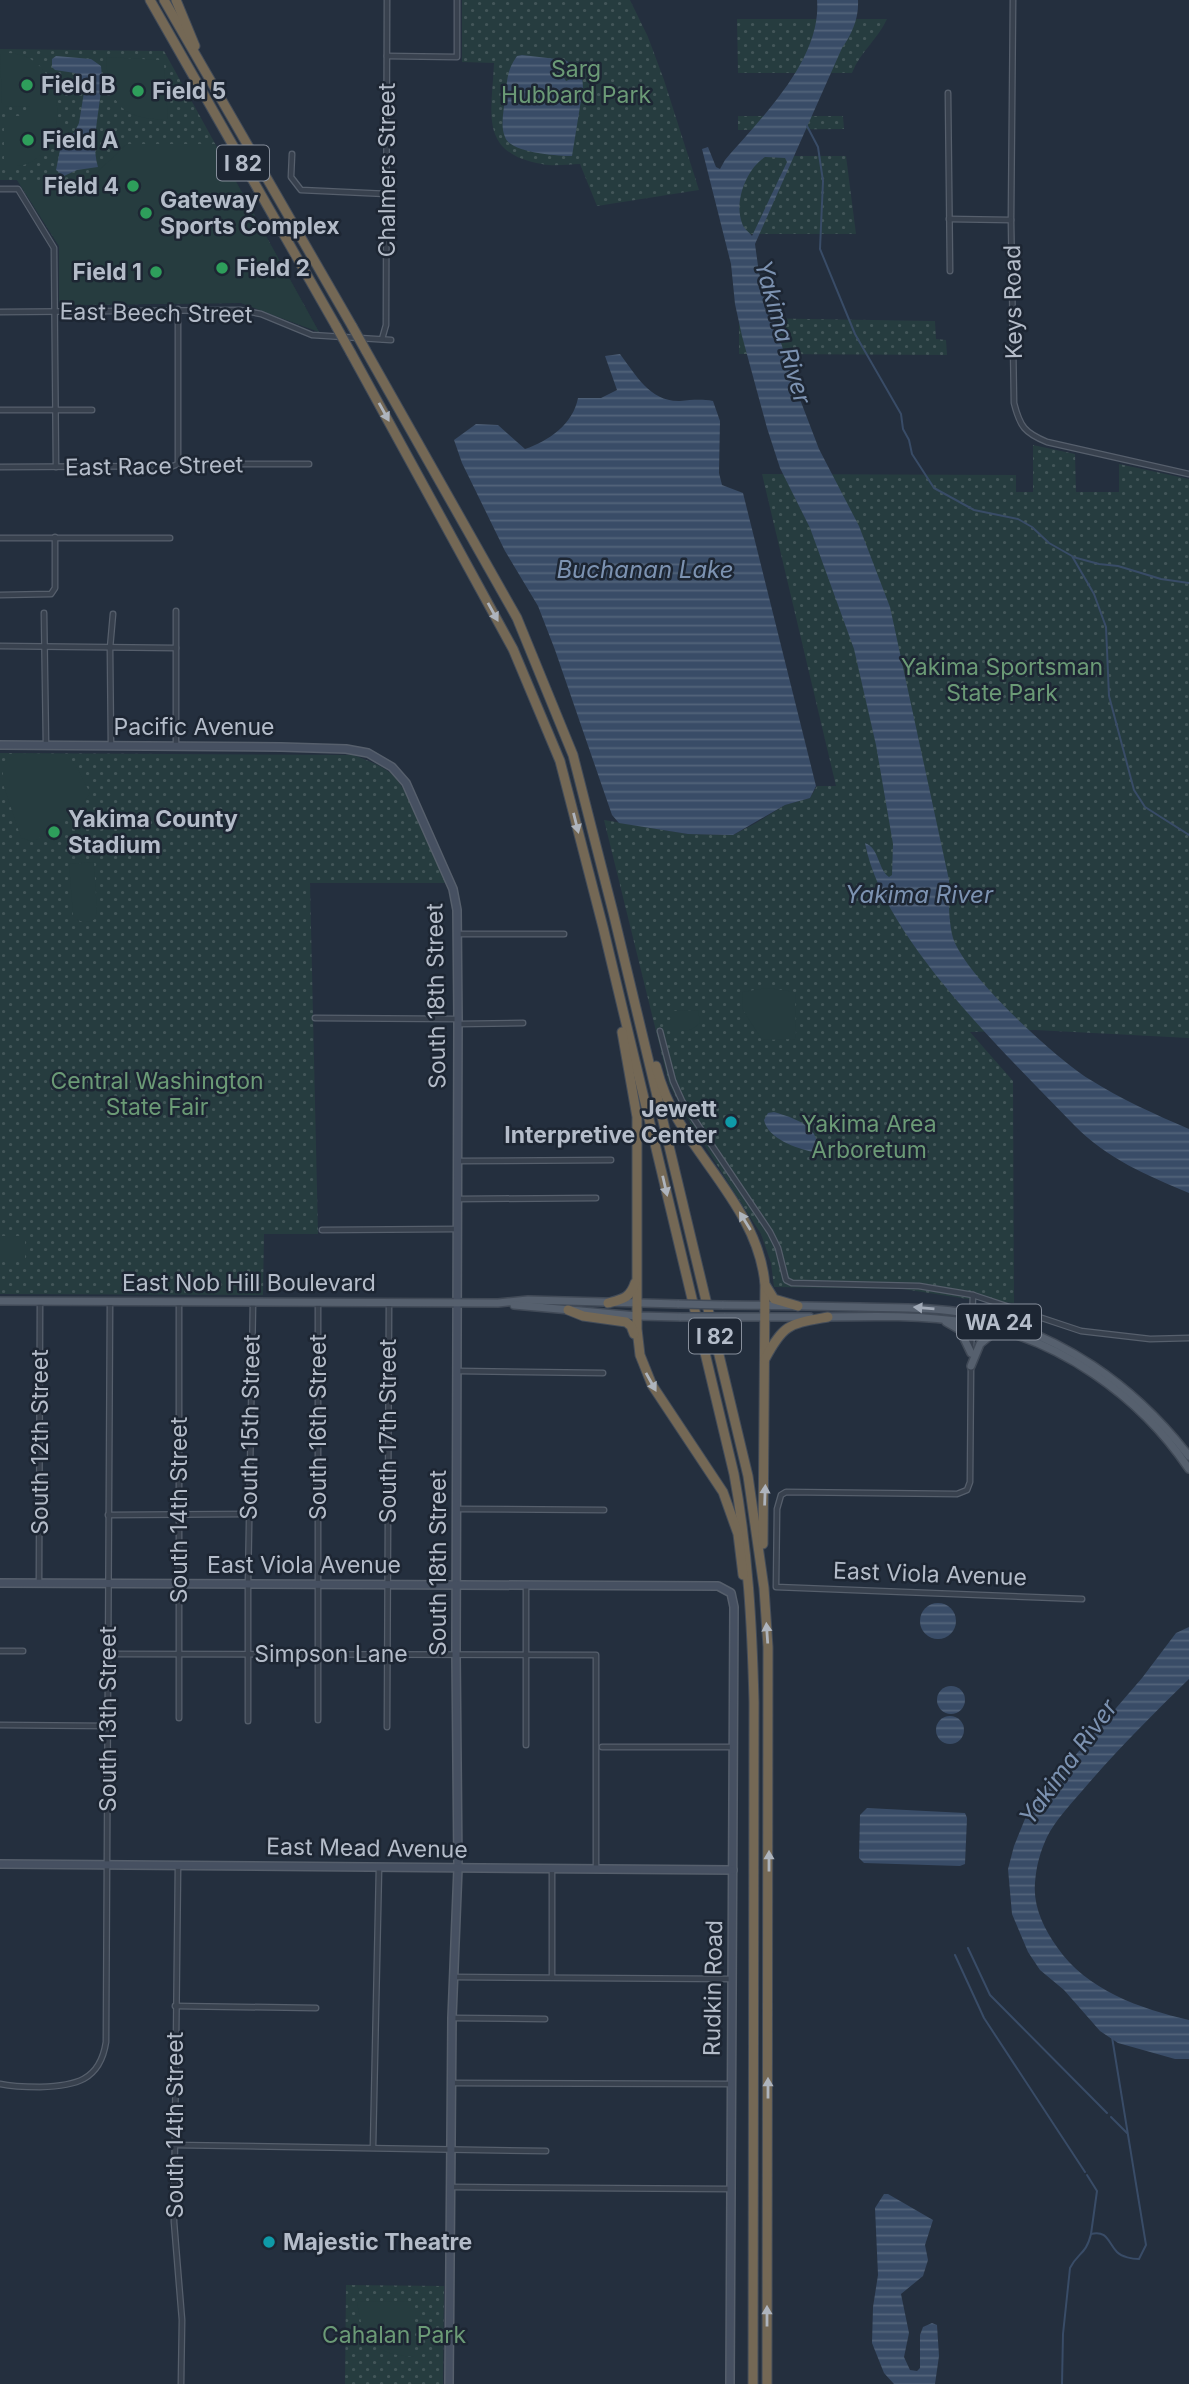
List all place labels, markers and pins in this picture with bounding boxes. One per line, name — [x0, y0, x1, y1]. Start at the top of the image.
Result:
place label: Field B — [41, 71, 116, 99]
marker: Field B — [19, 77, 35, 93]
place label: Field 5 — [152, 77, 226, 105]
marker: Field 5 — [130, 83, 146, 99]
place label: Field A — [42, 126, 119, 154]
marker: Field A — [20, 132, 36, 148]
place label: Field 4 — [44, 172, 119, 200]
marker: Field 4 — [125, 178, 141, 194]
place label: Gateway Sports Complex — [160, 186, 340, 240]
marker: Gateway Sports Complex — [138, 205, 154, 221]
place label: Field 2 — [236, 254, 310, 282]
place label: Field 1 — [72, 258, 142, 286]
marker: Field 2 — [214, 260, 230, 276]
marker: Field 1 — [148, 264, 164, 280]
place label: Yakima County Stadium — [68, 805, 238, 859]
marker: Yakima County Stadium — [46, 824, 62, 840]
place label: Jewett Interpretive Center — [504, 1095, 718, 1149]
marker: Jewett Interpretive Center — [723, 1114, 739, 1130]
place label: Majestic Theatre — [283, 2228, 472, 2256]
marker: Majestic Theatre — [261, 2234, 277, 2250]

